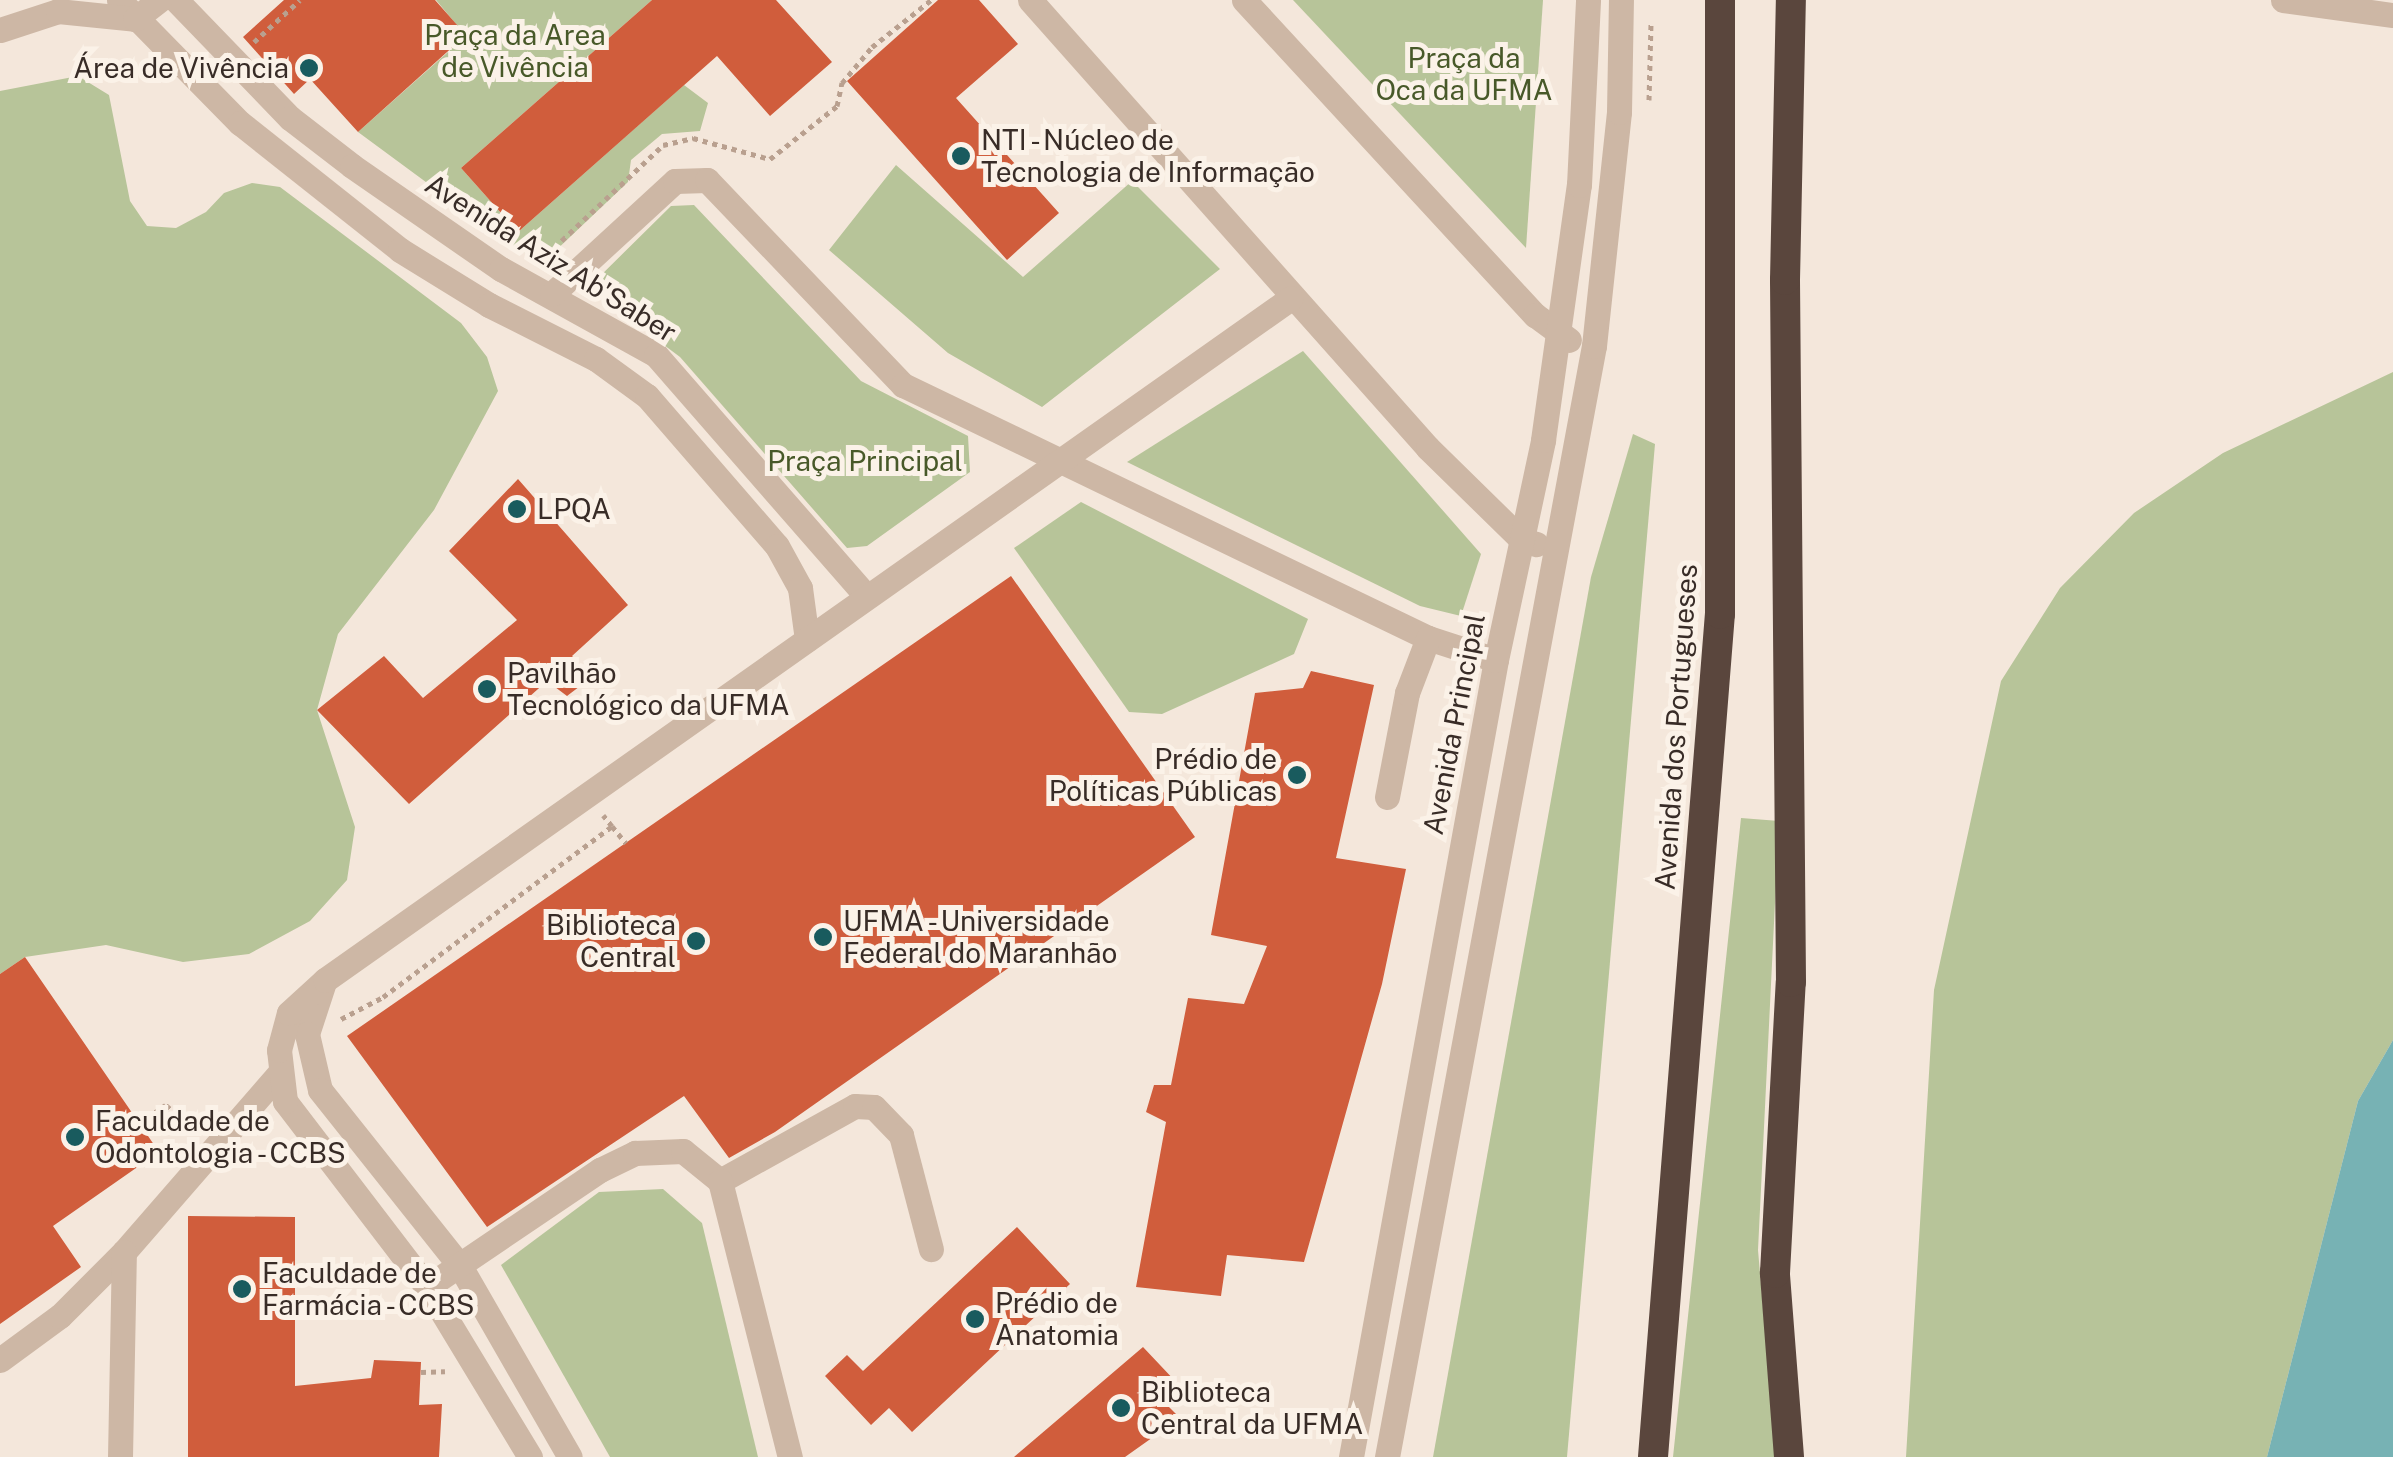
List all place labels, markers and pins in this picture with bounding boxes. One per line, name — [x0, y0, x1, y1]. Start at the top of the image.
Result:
place label: Área de Vivência — [72, 51, 289, 85]
marker: Área de Vivência — [298, 57, 320, 79]
place label: NTI - Núcleo de Tecnologia de Informação — [981, 123, 1315, 189]
marker: NTI - Núcleo de Tecnologia de Informação — [950, 145, 972, 167]
place label: LPQA — [537, 492, 611, 526]
marker: LPQA — [506, 498, 528, 520]
place label: Pavilhão Tecnológico da UFMA — [507, 656, 790, 722]
marker: Pavilhão Tecnológico da UFMA — [476, 678, 498, 700]
place label: Prédio de Políticas Públicas — [1049, 742, 1277, 808]
marker: Prédio de Políticas Públicas — [1286, 764, 1308, 786]
place label: UFMA - Universidade Federal do Maranhão — [843, 904, 1118, 970]
place label: Biblioteca Central — [546, 908, 676, 974]
marker: UFMA - Universidade Federal do Maranhão — [812, 926, 834, 948]
marker: Biblioteca Central — [685, 930, 707, 952]
place label: Faculdade de Odontologia - CCBS — [95, 1104, 354, 1170]
marker: Faculdade de Odontologia - CCBS — [64, 1126, 86, 1148]
place label: Faculdade de Farmácia - CCBS — [262, 1256, 482, 1322]
marker: Faculdade de Farmácia - CCBS — [231, 1278, 253, 1300]
place label: Prédio de Anatomia — [995, 1286, 1119, 1352]
marker: Prédio de Anatomia — [964, 1308, 986, 1330]
place label: Biblioteca Central da UFMA — [1141, 1375, 1364, 1441]
marker: Biblioteca Central da UFMA — [1110, 1397, 1132, 1419]

